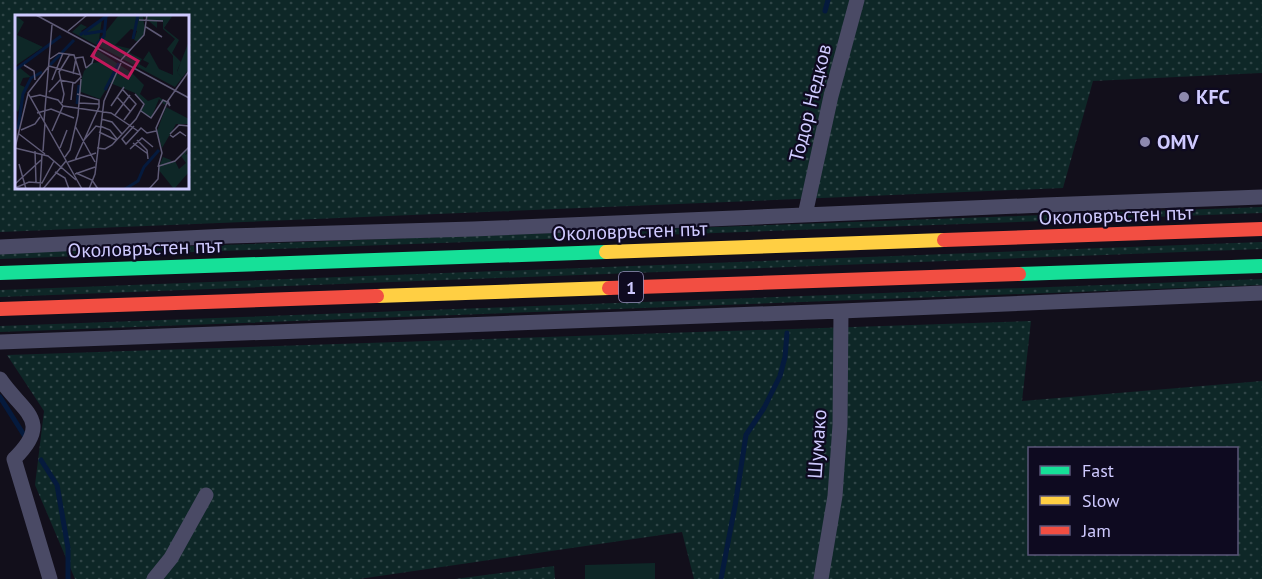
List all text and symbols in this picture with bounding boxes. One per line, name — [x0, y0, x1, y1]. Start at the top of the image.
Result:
inset map — [15, 15, 189, 189]
street label: Тодор Недков — [783, 41, 837, 165]
place label: KFC — [1196, 84, 1230, 110]
marker: KFC — [1177, 90, 1191, 104]
place label: OMV — [1157, 129, 1199, 155]
marker: OMV — [1138, 135, 1152, 149]
street label: Околовръстен път — [1038, 199, 1194, 231]
street label: Околовръстен път — [552, 215, 708, 247]
street label: Околовръстен път — [67, 232, 223, 264]
road number: 1 — [619, 272, 643, 302]
street label: Шумако — [802, 408, 832, 480]
legend — [1028, 447, 1238, 555]
text: Fast — [1082, 459, 1114, 482]
text: Slow — [1082, 489, 1120, 512]
text: Jam — [1081, 519, 1111, 542]

